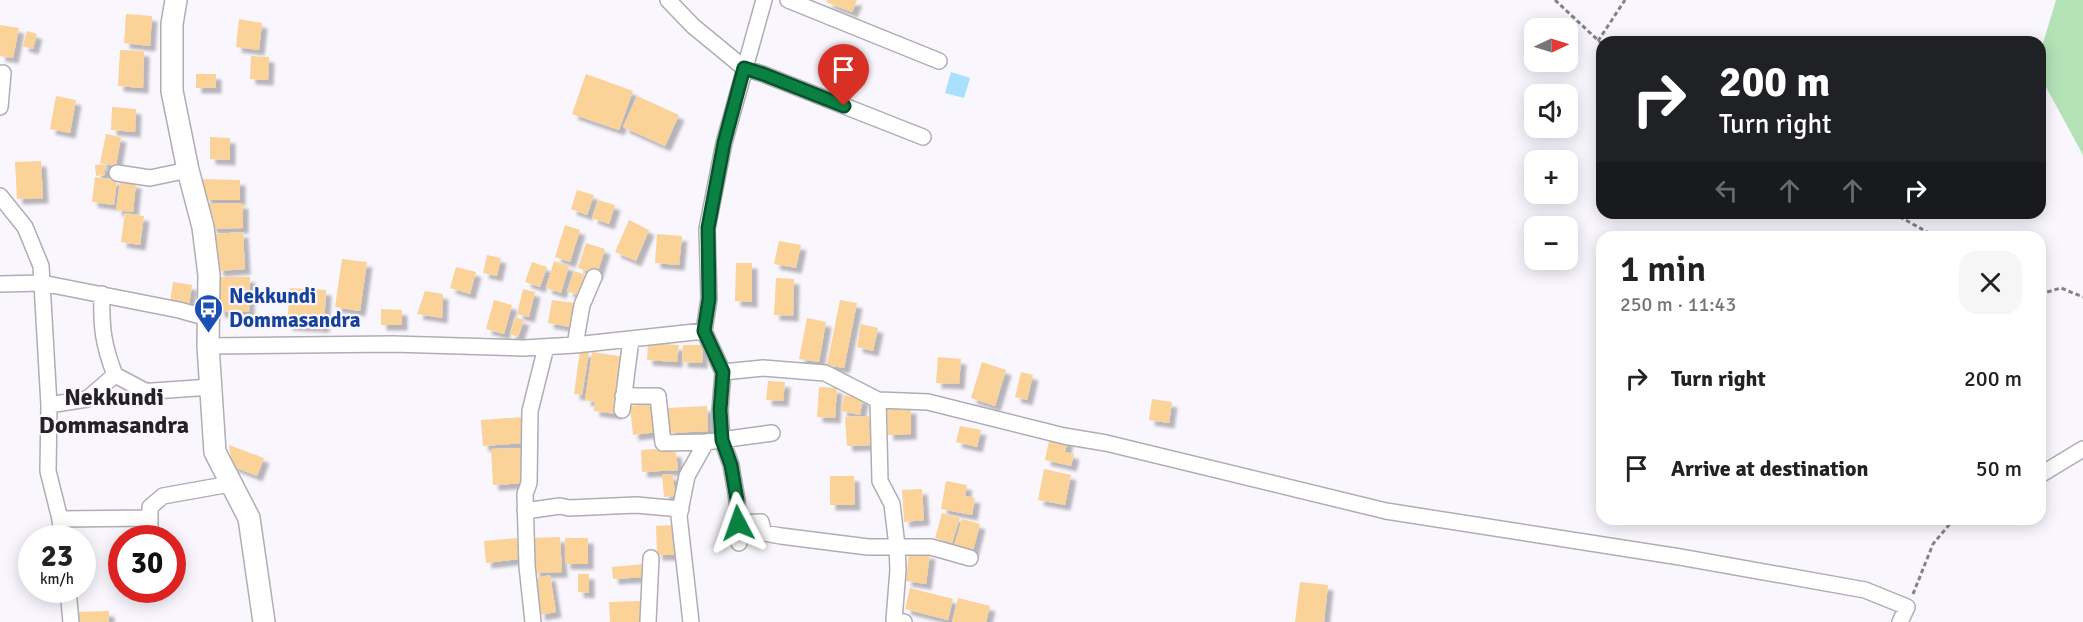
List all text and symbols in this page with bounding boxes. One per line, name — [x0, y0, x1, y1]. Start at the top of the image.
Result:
north arrow — [1524, 18, 1578, 72]
map controls — [1524, 18, 1578, 270]
pin — [818, 44, 869, 106]
icon: arrive — [827, 53, 860, 86]
text: 200 m — [1719, 57, 1830, 108]
icon: right — [1620, 60, 1698, 138]
button: sound — [1524, 84, 1578, 138]
text: Turn right — [1719, 108, 1832, 141]
button: + — [1524, 150, 1578, 204]
icon: left — [1710, 174, 1743, 207]
icon: ahead — [1773, 174, 1806, 207]
icon: ahead — [1836, 174, 1869, 207]
icon: right — [1899, 174, 1932, 207]
button: − — [1524, 216, 1578, 270]
text: 1 min — [1620, 247, 1706, 292]
button: close — [1959, 251, 2022, 314]
place label: Nekkundi Dommasandra — [229, 283, 361, 333]
bus stop icon: Nekkundi Dommasandra — [192, 292, 224, 334]
text: 250 m · 11:43 — [1620, 292, 1736, 317]
icon: right — [1620, 362, 1653, 395]
text: Turn right — [1671, 365, 1766, 392]
text: 200 m — [1964, 365, 2022, 392]
district label: Nekkundi Dommasandra — [39, 382, 189, 440]
icon: arrive — [1620, 452, 1653, 485]
text: Arrive at destination — [1671, 455, 1868, 482]
text: 50 m — [1976, 455, 2022, 482]
position arrow — [706, 491, 770, 555]
speed limit sign: 30 — [108, 525, 186, 603]
text: 23 — [41, 538, 73, 575]
text: km/h — [40, 570, 74, 588]

